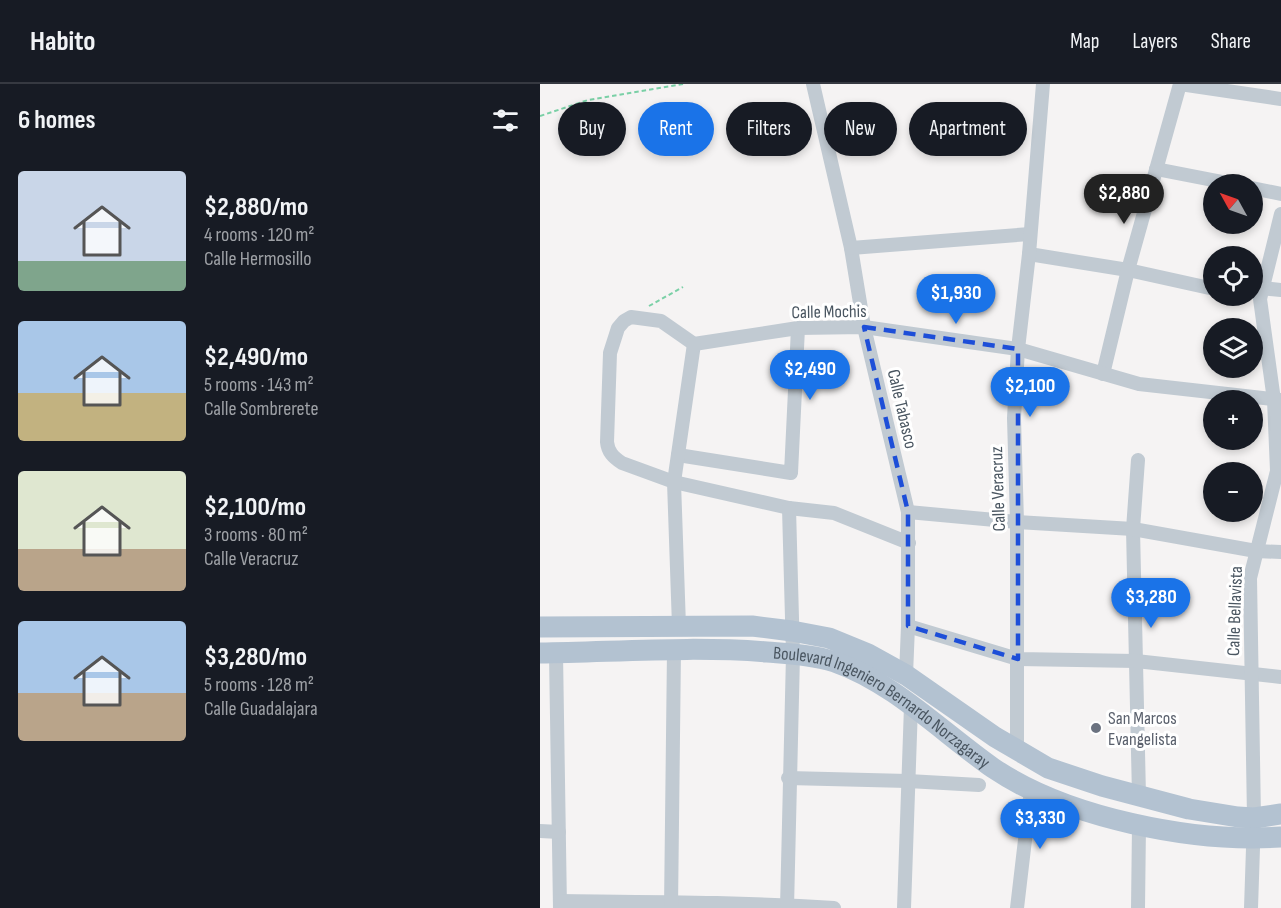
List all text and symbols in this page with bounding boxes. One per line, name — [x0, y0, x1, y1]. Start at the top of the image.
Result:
text: Habito — [30, 25, 96, 58]
text: Map — [1070, 29, 1099, 54]
text: Layers — [1132, 29, 1178, 54]
text: Share — [1211, 29, 1251, 54]
chip: Buy — [558, 102, 626, 156]
chip: Rent — [638, 102, 714, 156]
chip: Filters — [726, 102, 812, 156]
chip: New — [824, 102, 897, 156]
chip: Apartment — [909, 102, 1027, 156]
icon: filters — [489, 104, 522, 137]
text: 6 homes — [18, 105, 96, 136]
pin: $2,880 — [1075, 174, 1173, 225]
north arrow — [1203, 174, 1263, 234]
map controls — [1203, 174, 1263, 522]
text: $2,880 — [1098, 181, 1150, 205]
text: $2,880/mo — [204, 192, 308, 223]
icon: home — [66, 195, 138, 267]
text: 4 rooms · 120 m² — [204, 223, 315, 247]
button: locate — [1203, 246, 1263, 306]
text: Calle Hermosillo — [204, 247, 311, 271]
pin: $1,930 — [907, 274, 1005, 325]
text: $1,930 — [930, 281, 982, 305]
street label: Calle Mochis — [791, 301, 867, 323]
button: layers — [1203, 318, 1263, 378]
text: $2,490/mo — [204, 342, 308, 373]
icon: home — [66, 345, 138, 417]
pin: $2,490 — [761, 350, 859, 401]
text: $2,490 — [784, 357, 836, 381]
street label: Calle Tabasco — [883, 367, 921, 451]
pin: $2,100 — [981, 367, 1079, 418]
text: 5 rooms · 143 m² — [204, 373, 314, 397]
text: $2,100 — [1005, 374, 1055, 398]
button: + — [1203, 390, 1263, 450]
text: Calle Sombrerete — [204, 397, 319, 421]
street label: Calle Veracruz — [986, 446, 1010, 532]
button: − — [1203, 462, 1263, 522]
text: $2,100/mo — [204, 492, 306, 523]
icon: home — [66, 495, 138, 567]
text: 3 rooms · 80 m² — [204, 523, 308, 547]
text: Calle Veracruz — [204, 547, 298, 571]
street label: Calle Bellavista — [1223, 566, 1247, 656]
pin: $3,280 — [1102, 578, 1200, 629]
text: $3,280 — [1125, 585, 1177, 609]
text: $3,280/mo — [204, 642, 307, 673]
street label: Boulevard Ingeniero Bernardo Norzagaray — [772, 642, 994, 773]
icon: home — [66, 645, 138, 717]
text: 5 rooms · 128 m² — [204, 673, 314, 697]
text: Calle Guadalajara — [204, 697, 318, 721]
place label: San Marcos Evangelista — [1108, 708, 1177, 750]
marker: San Marcos Evangelista — [1089, 721, 1103, 735]
pin: $3,330 — [991, 799, 1089, 850]
text: $3,330 — [1014, 806, 1066, 830]

